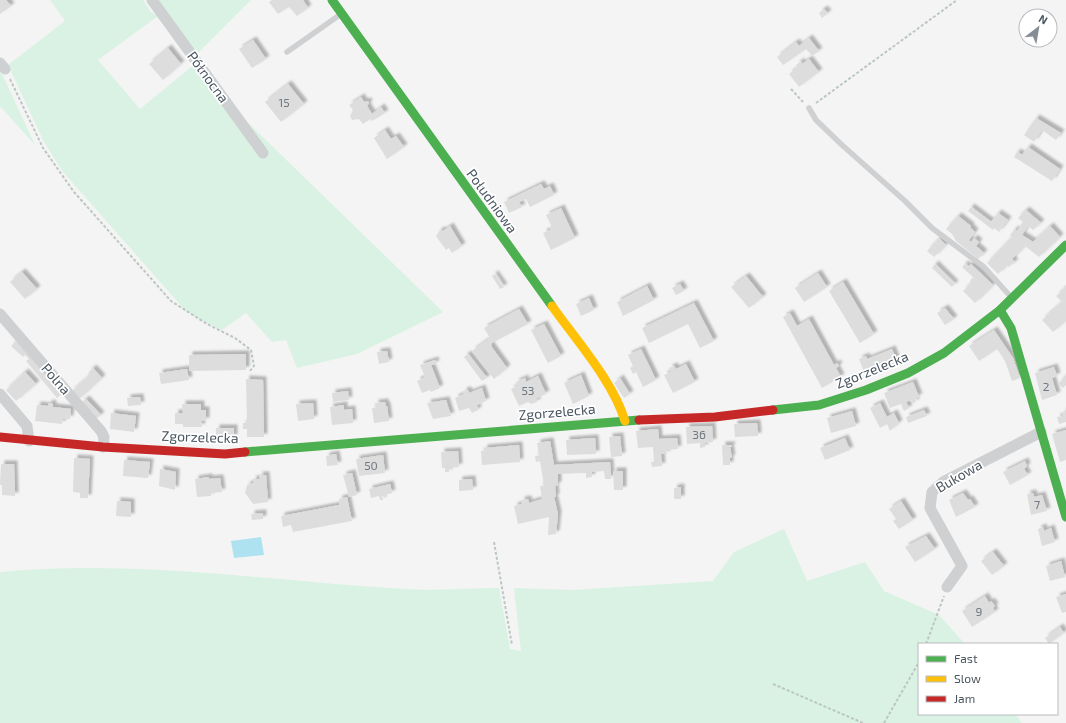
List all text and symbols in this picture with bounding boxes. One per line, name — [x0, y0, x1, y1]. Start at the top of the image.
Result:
north arrow — [1018, 8, 1058, 48]
text: N — [1037, 11, 1050, 27]
street label: Północna — [184, 48, 233, 106]
house number: 15 — [278, 95, 290, 109]
street label: Południowa — [463, 165, 521, 236]
street label: Zgorzelecka — [833, 347, 911, 392]
street label: Polna — [38, 359, 75, 398]
house number: 2 — [1043, 379, 1050, 393]
house number: 53 — [521, 383, 535, 397]
street label: Zgorzelecka — [518, 400, 596, 423]
street label: Zgorzelecka — [161, 427, 239, 446]
house number: 36 — [692, 427, 706, 441]
street label: Bukowa — [933, 456, 985, 496]
house number: 50 — [364, 458, 378, 472]
house number: 7 — [1034, 497, 1040, 511]
house number: 9 — [976, 604, 983, 618]
legend — [918, 643, 1058, 715]
text: Fast — [954, 651, 978, 665]
text: Slow — [954, 671, 981, 685]
text: Jam — [954, 691, 975, 705]

